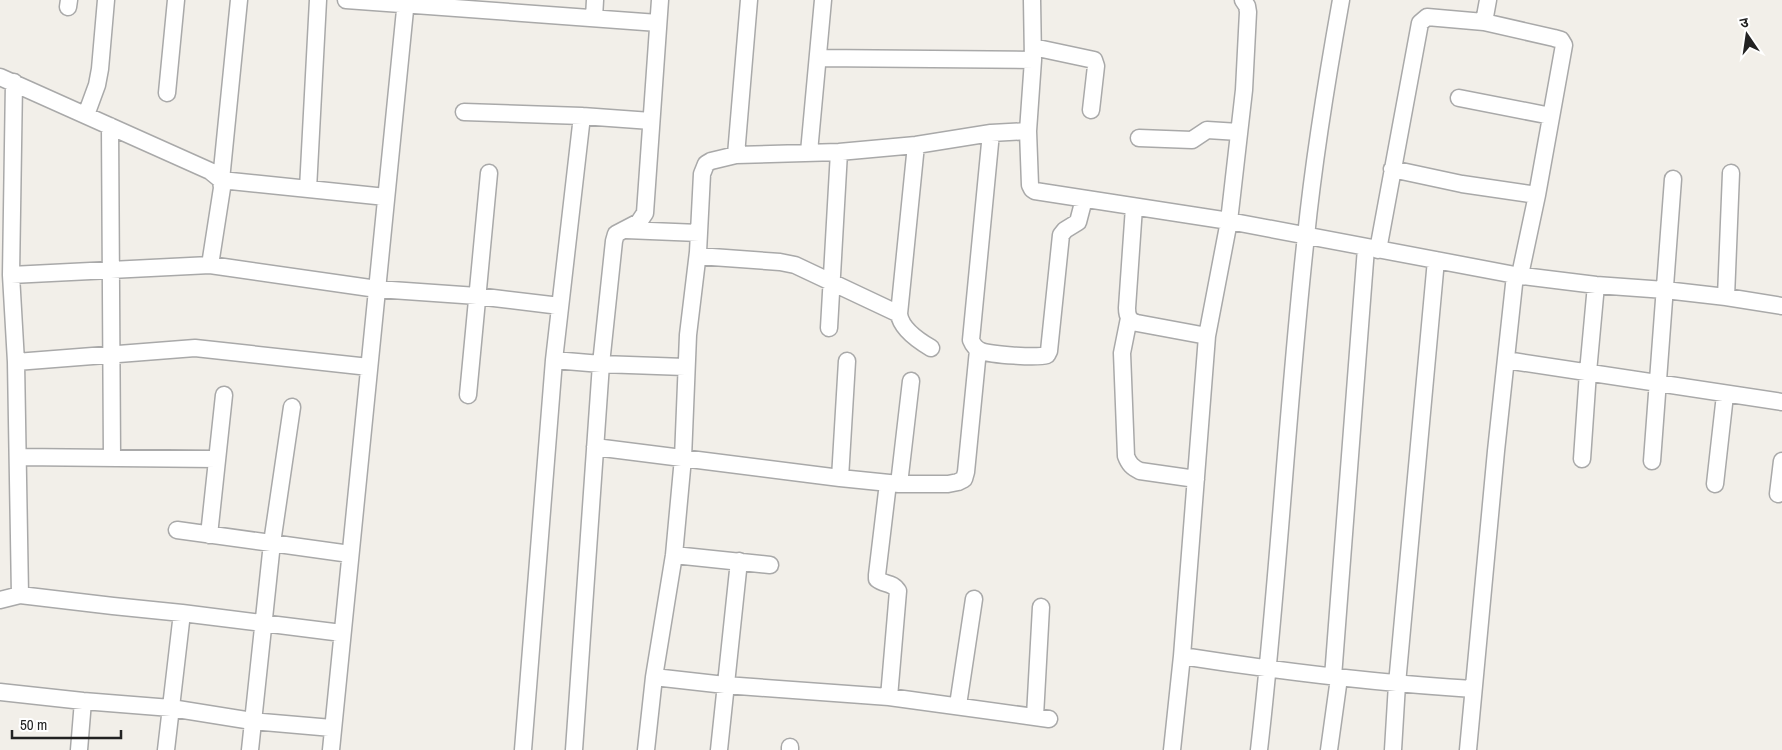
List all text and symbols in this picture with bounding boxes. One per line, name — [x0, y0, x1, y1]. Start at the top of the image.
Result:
north arrow — [1722, 10, 1772, 60]
text: उ — [1738, 12, 1751, 32]
scale bar — [12, 708, 121, 740]
text: 50 m — [20, 714, 47, 735]

